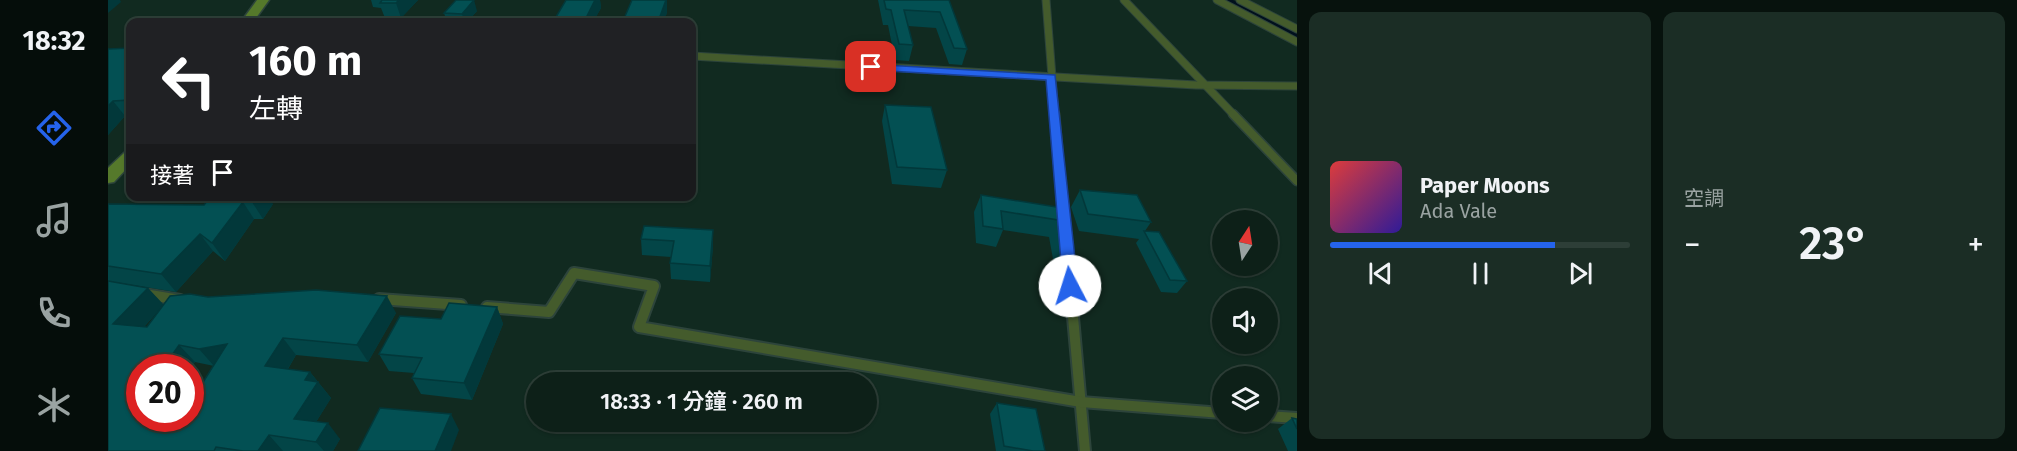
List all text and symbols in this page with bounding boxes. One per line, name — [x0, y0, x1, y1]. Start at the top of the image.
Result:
text: 18:32 — [23, 25, 85, 57]
text: 160 m — [249, 36, 362, 86]
pin — [845, 41, 896, 92]
icon: left — [150, 42, 228, 120]
icon: arrive — [854, 50, 887, 83]
text: 左轉 — [249, 93, 303, 125]
icon: directions — [33, 107, 75, 149]
icon: arrive — [206, 156, 239, 189]
text: 接著 — [150, 162, 194, 189]
text: Paper Moons — [1420, 172, 1550, 199]
text: 空調 — [1684, 186, 1724, 210]
icon: music — [33, 199, 75, 241]
text: Ada Vale — [1420, 199, 1497, 223]
north arrow — [1212, 210, 1278, 276]
map controls — [1212, 210, 1278, 432]
text: 23° — [1799, 217, 1869, 271]
text: − — [1684, 225, 1701, 265]
text: + — [1968, 225, 1984, 265]
position arrow — [1038, 254, 1102, 318]
icon: previous — [1364, 257, 1397, 290]
icon: pause — [1464, 257, 1497, 290]
icon: next — [1564, 257, 1597, 290]
button: sound — [1212, 288, 1278, 354]
icon: phone — [33, 292, 75, 334]
speed limit sign: 20 — [126, 354, 204, 432]
button: layers — [1212, 366, 1278, 432]
icon: climate — [33, 384, 75, 426]
text: 18:33 · 1 分鐘 · 260 m — [600, 388, 803, 415]

